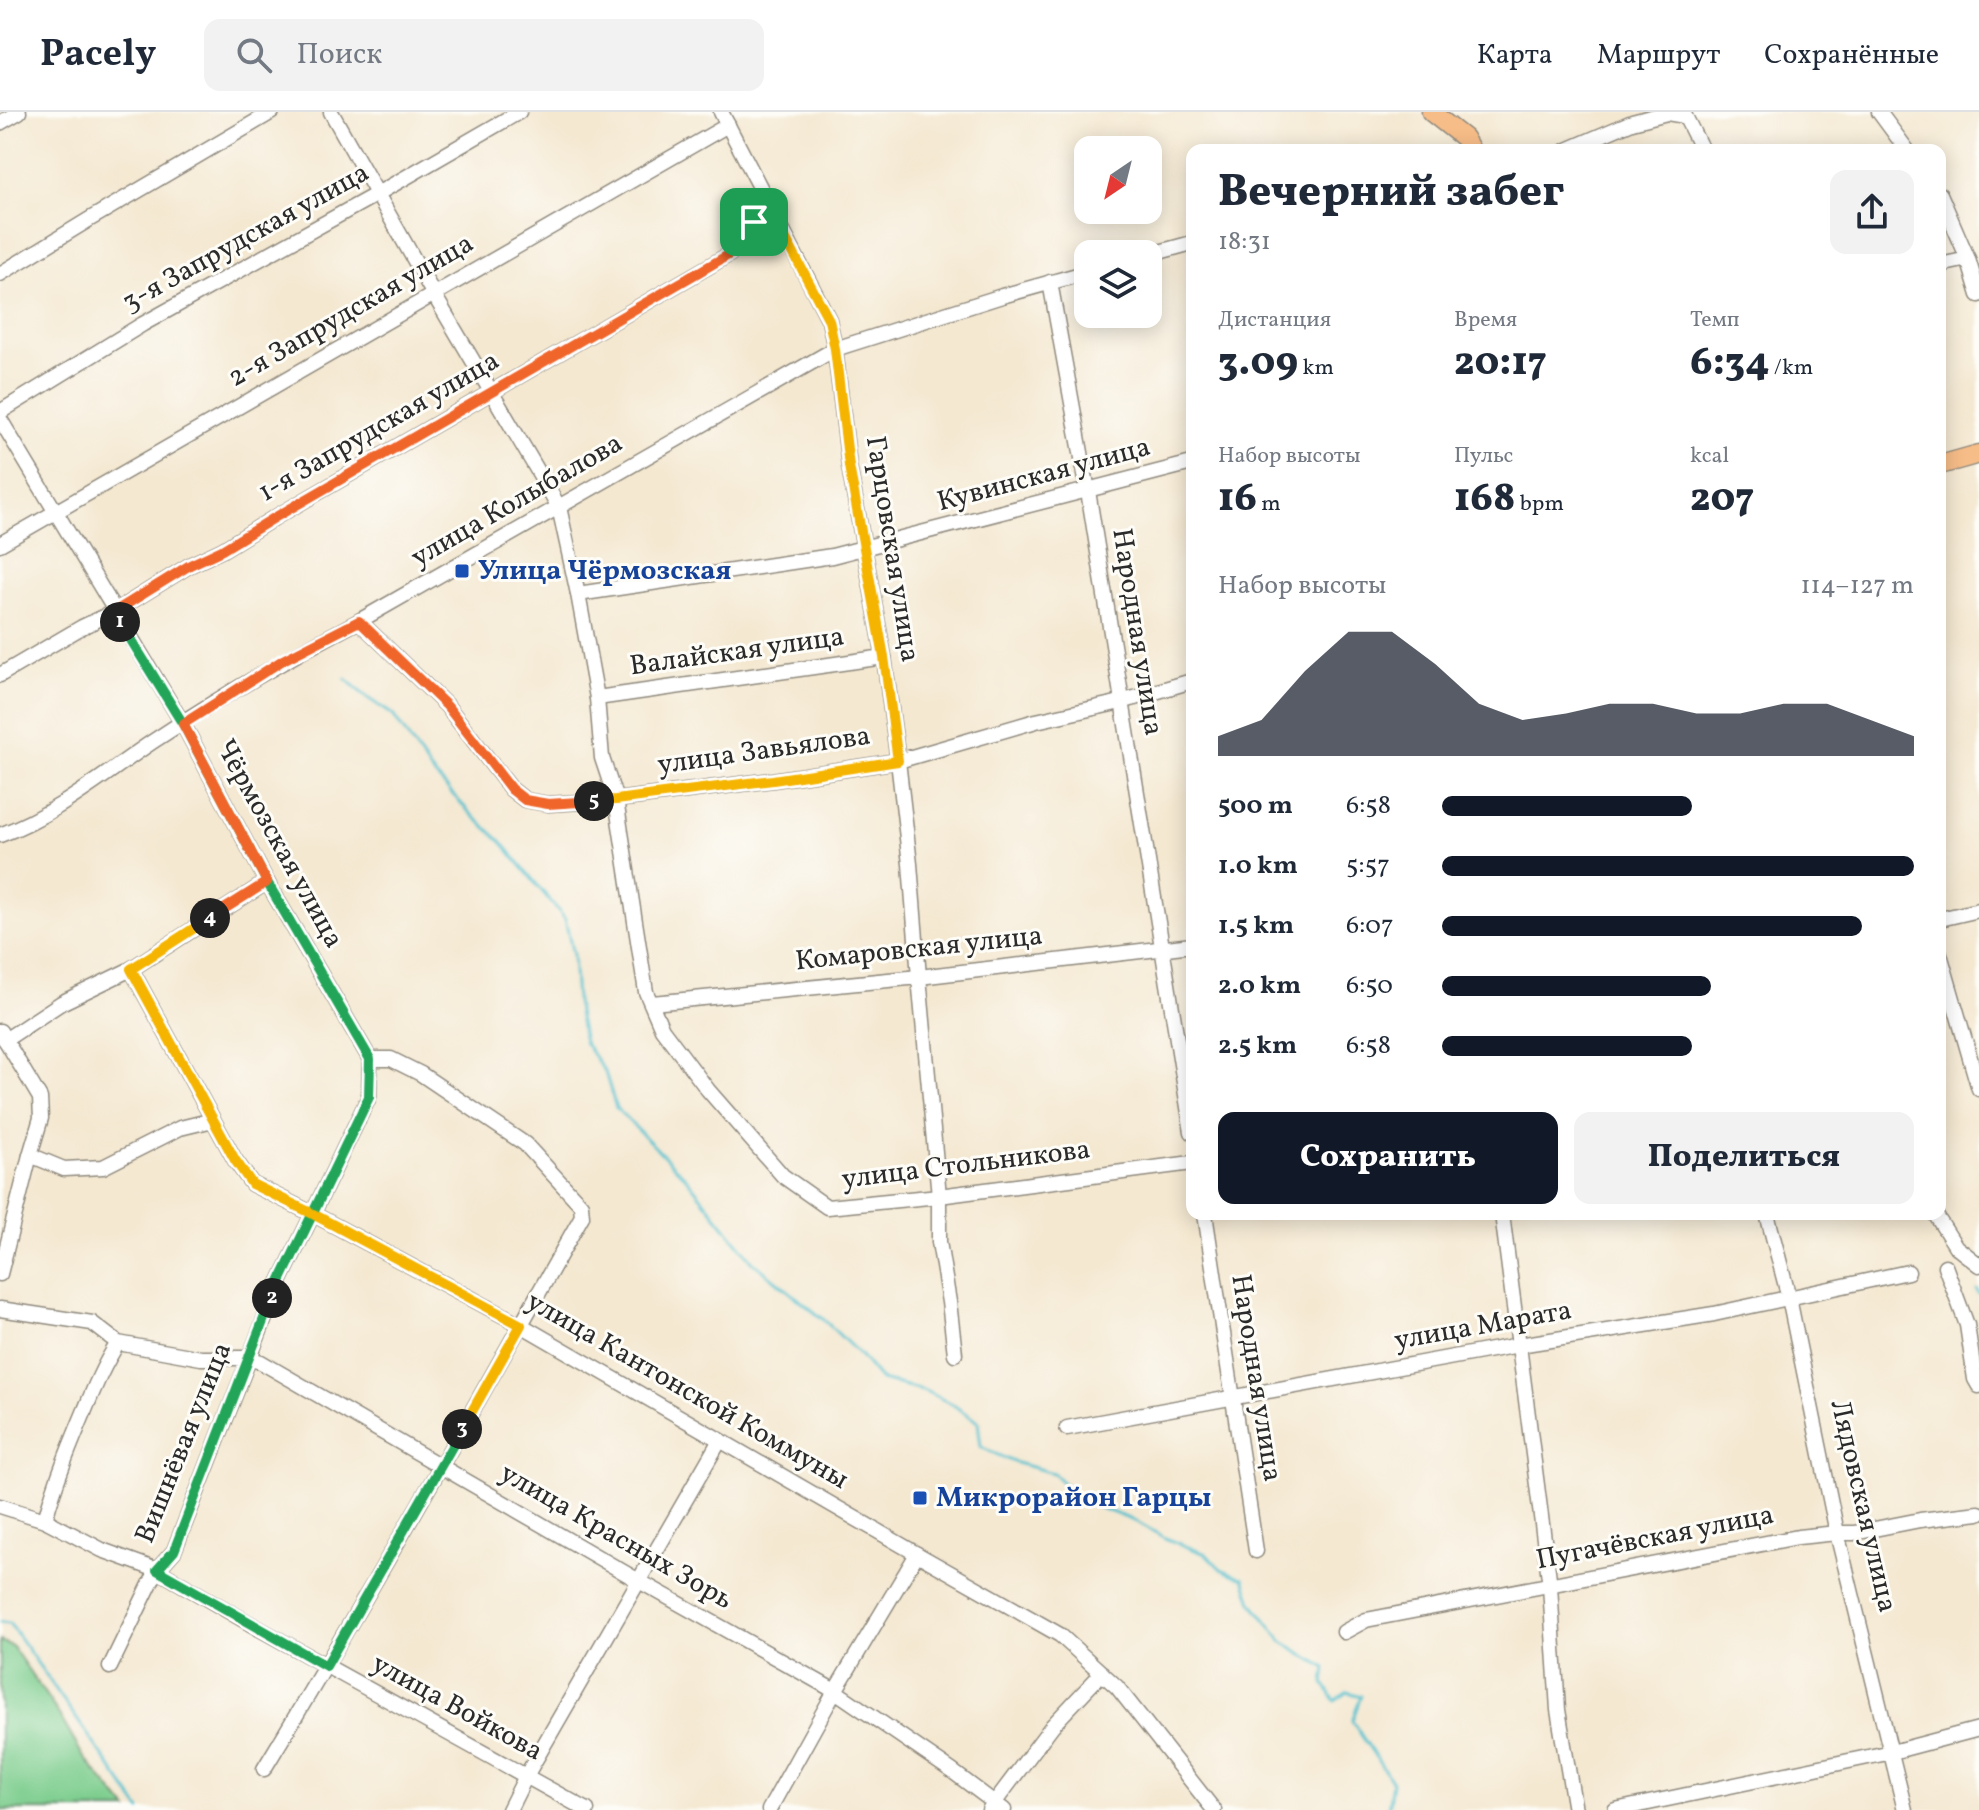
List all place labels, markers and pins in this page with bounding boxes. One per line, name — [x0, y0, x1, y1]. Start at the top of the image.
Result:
pin — [720, 188, 788, 256]
place label: Улица Чёрмозская — [478, 552, 731, 591]
marker: Улица Чёрмозская — [453, 562, 471, 580]
pin: 1 — [100, 602, 140, 642]
pin: 5 — [574, 781, 614, 821]
pin: 4 — [190, 898, 230, 938]
pin: 2 — [252, 1278, 292, 1318]
pin: 3 — [442, 1409, 482, 1449]
place label: Микрорайон Гарцы — [936, 1479, 1211, 1518]
marker: Микрорайон Гарцы — [911, 1489, 929, 1507]

